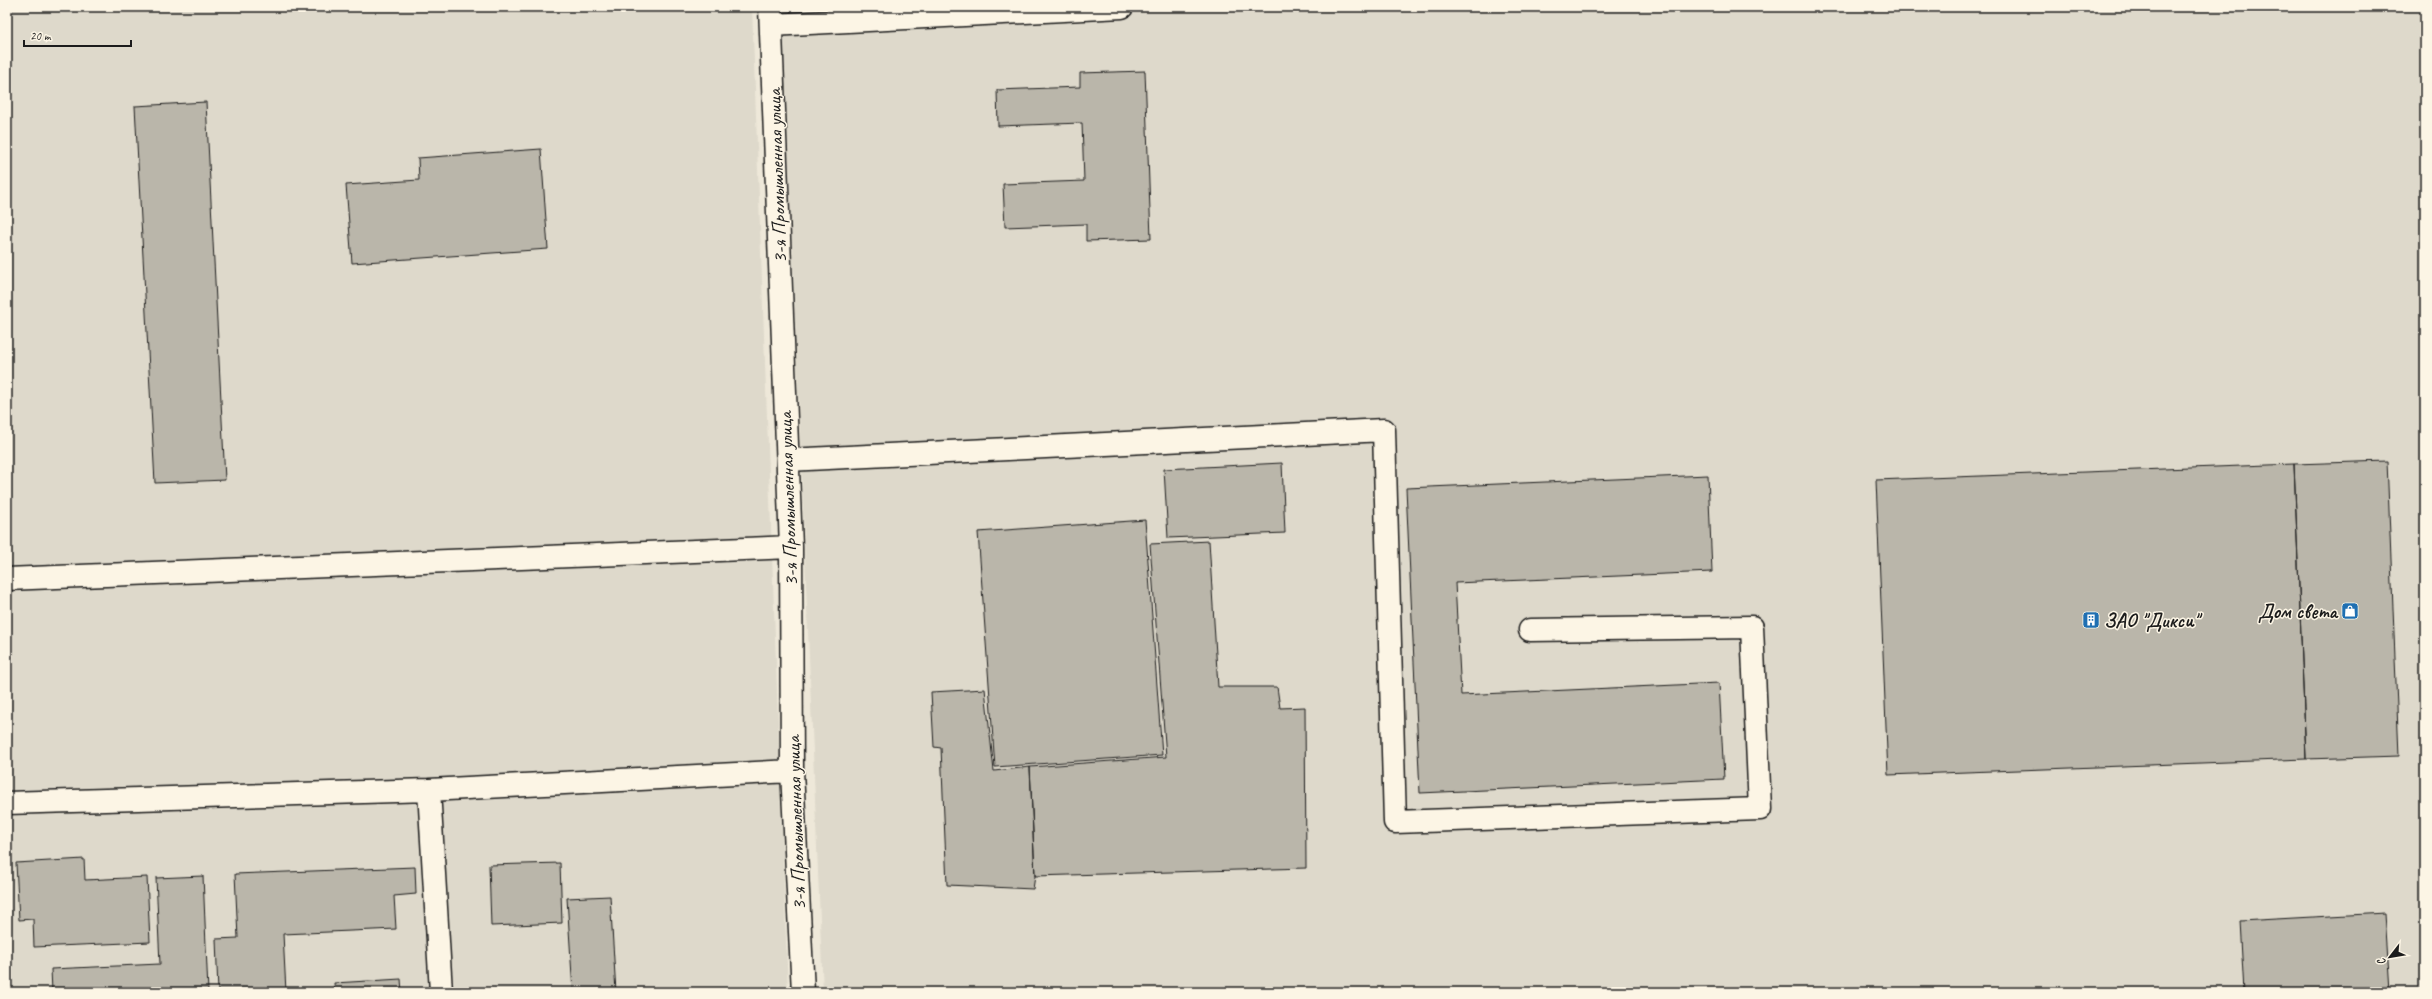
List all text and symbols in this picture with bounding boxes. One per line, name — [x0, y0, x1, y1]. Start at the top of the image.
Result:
scale bar — [24, 22, 131, 48]
text: 20 m — [30, 28, 52, 44]
street label: 3-я Промышленная улица — [761, 86, 793, 264]
street label: 3-я Промышленная улица — [772, 409, 804, 587]
place label: Дом света — [2258, 599, 2339, 624]
shop icon: Дом света — [2340, 601, 2360, 621]
place label: ЗАО "Дикси" — [2104, 608, 2203, 633]
building icon: ЗАО "Дикси" — [2081, 610, 2101, 630]
street label: 3-я Промышленная улица — [780, 733, 812, 911]
north arrow — [2370, 937, 2410, 977]
text: С — [2373, 955, 2389, 968]

